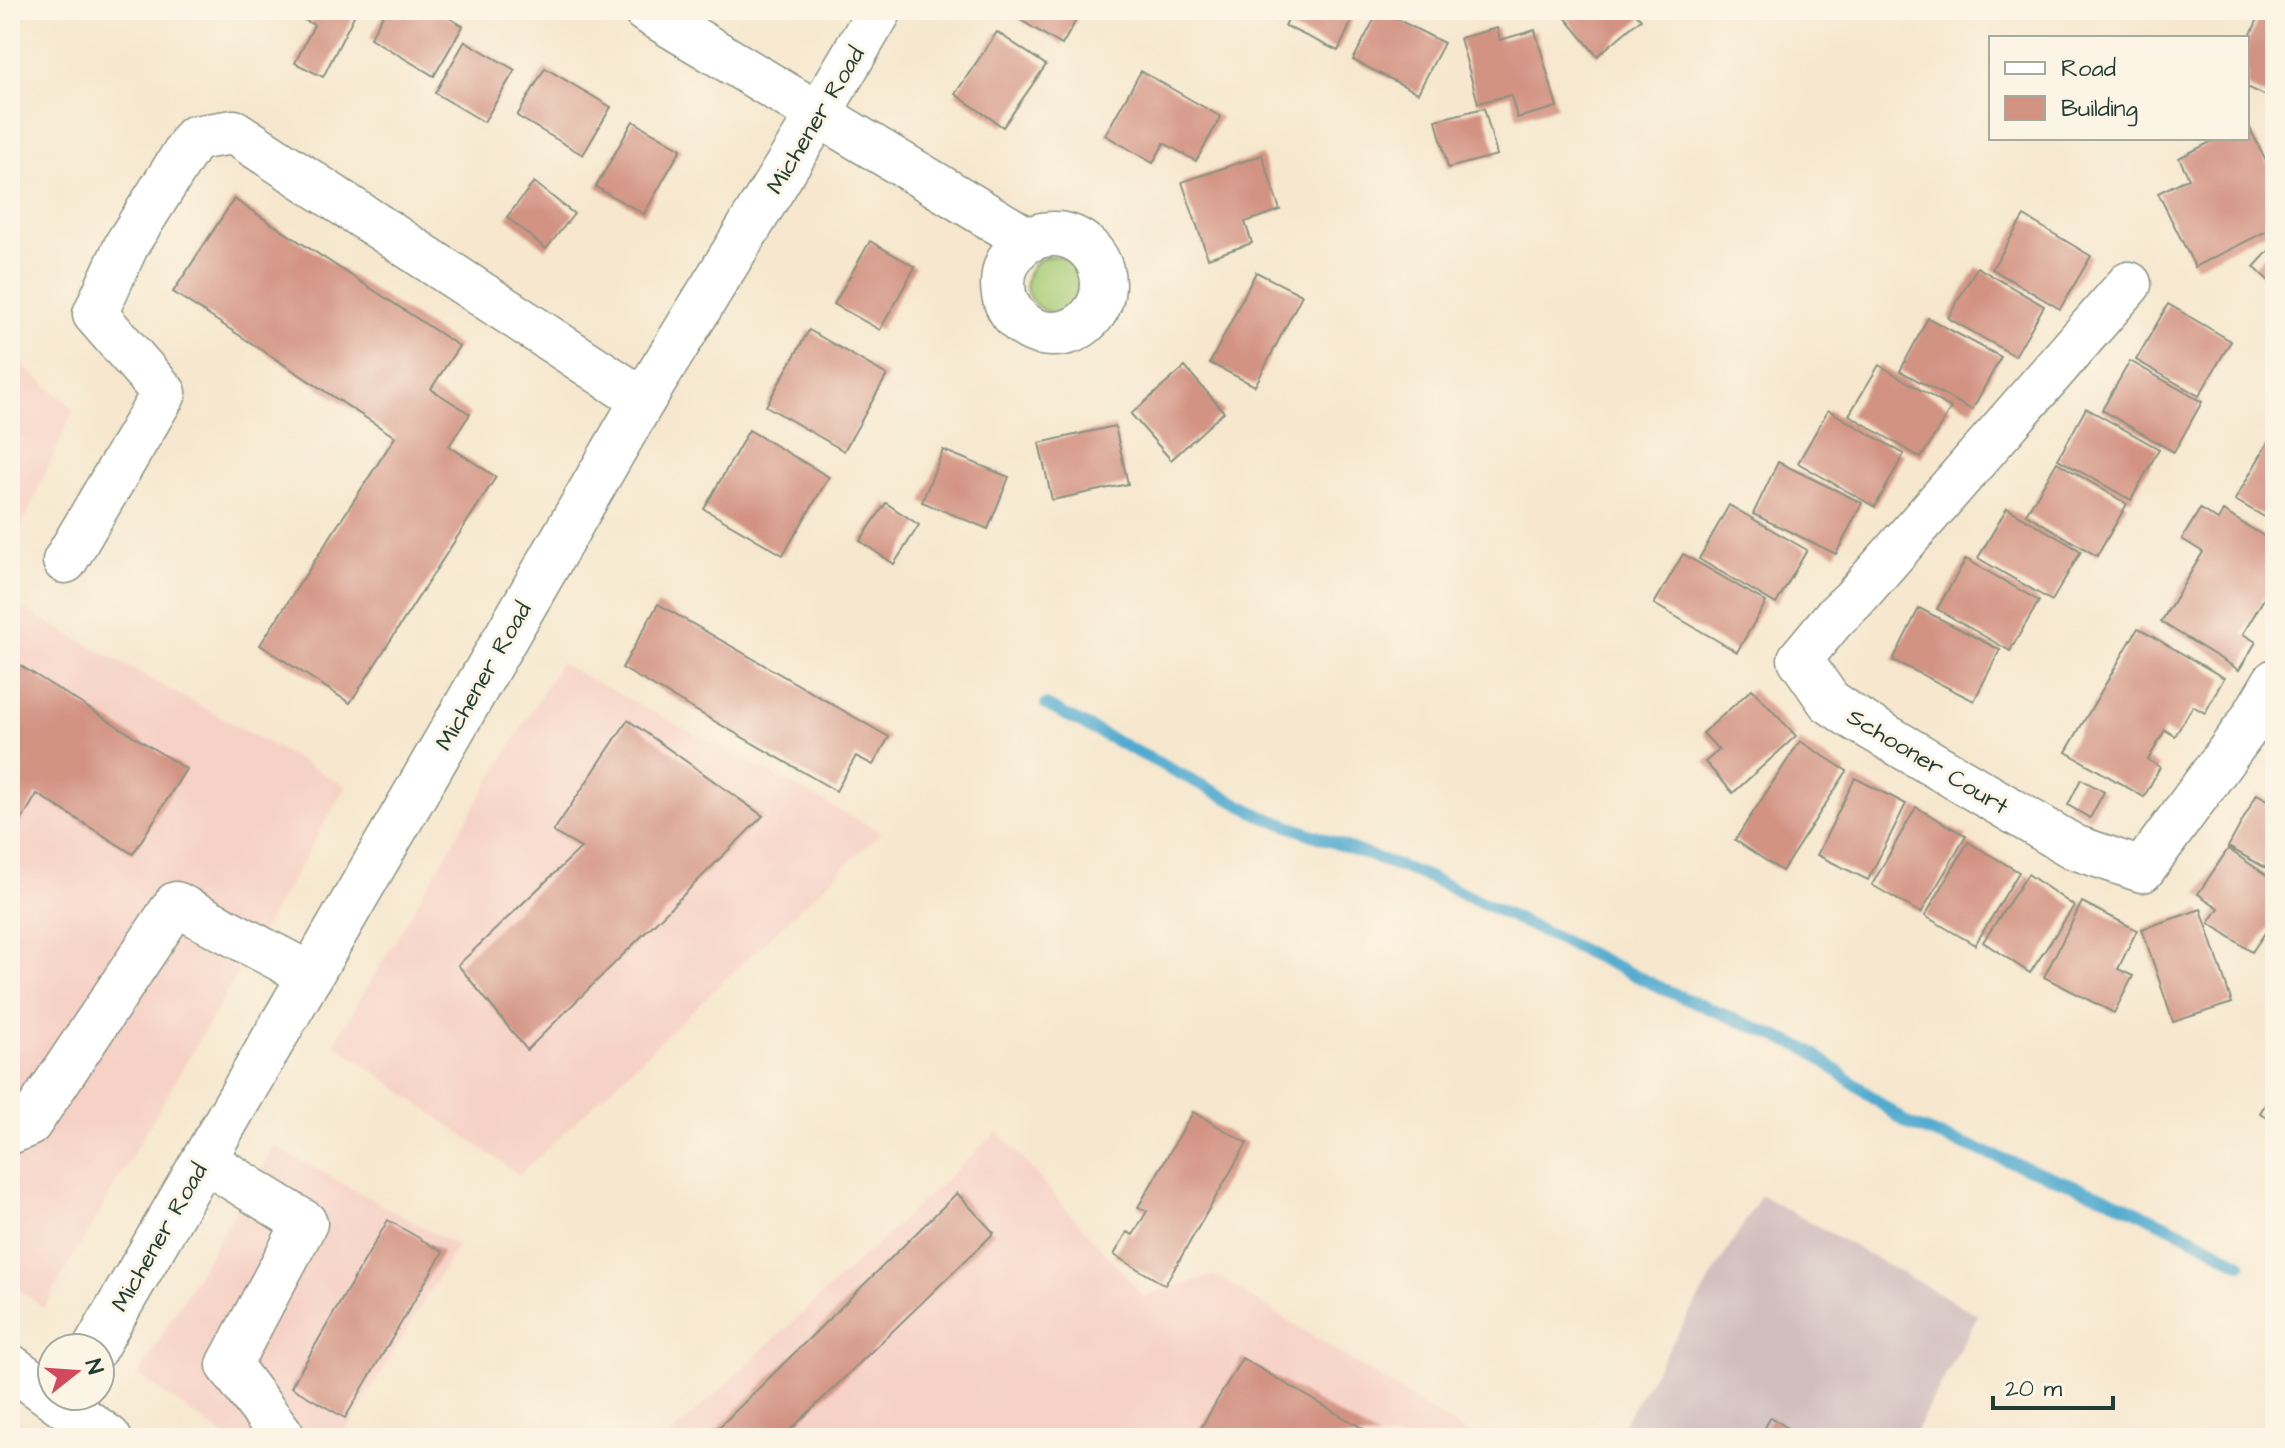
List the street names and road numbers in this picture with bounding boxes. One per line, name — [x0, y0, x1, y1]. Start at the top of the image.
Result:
street label: Michener Road — [758, 40, 873, 201]
street label: Michener Road — [428, 596, 540, 757]
street label: Schooner Court — [1840, 700, 2015, 824]
street label: Michener Road — [104, 1157, 216, 1318]

